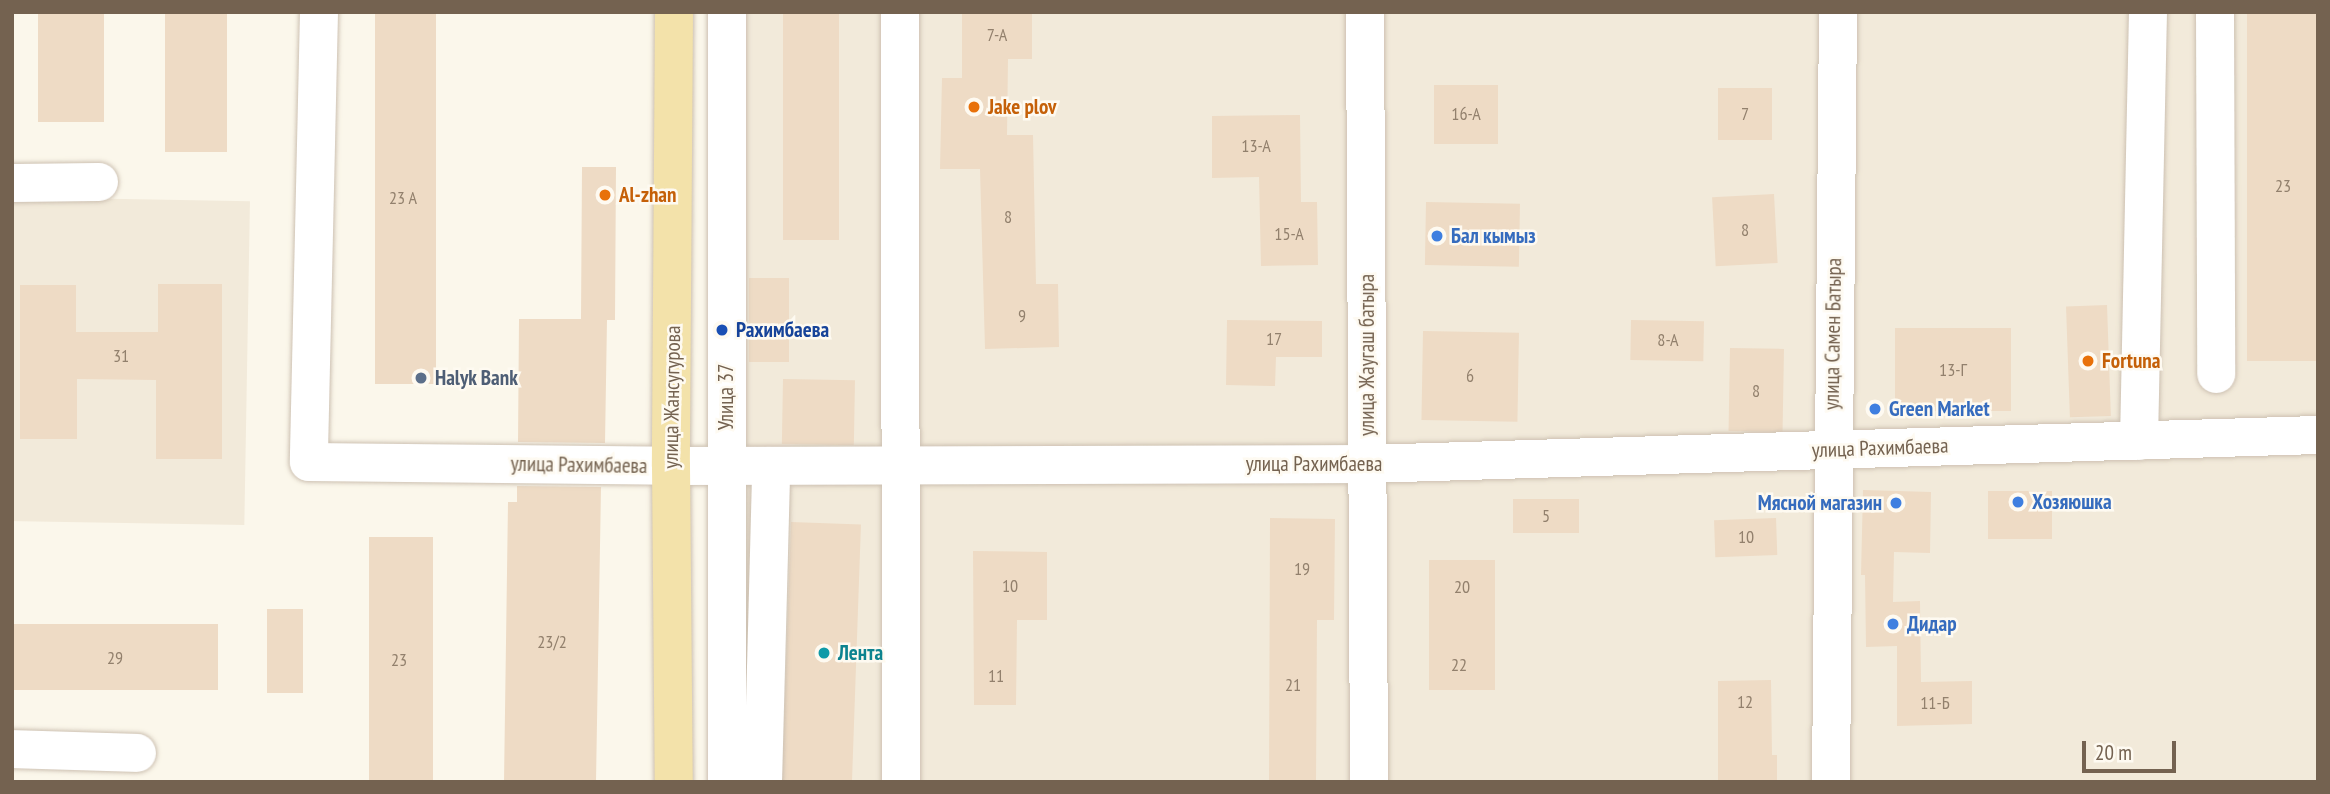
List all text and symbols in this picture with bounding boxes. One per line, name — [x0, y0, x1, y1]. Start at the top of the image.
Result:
house number: 7-А — [987, 24, 1007, 46]
place label: Jake plov — [988, 94, 1056, 120]
marker: Jake plov — [966, 99, 982, 115]
house number: 16-А — [1451, 103, 1481, 125]
house number: 7 — [1741, 103, 1749, 125]
house number: 13-А — [1241, 135, 1271, 157]
house number: 23 — [2275, 175, 2291, 197]
place label: Al-zhan — [619, 182, 676, 208]
house number: 23 А — [389, 187, 417, 209]
marker: Al-zhan — [597, 187, 613, 203]
house number: 8 — [1004, 206, 1012, 228]
house number: 8 — [1741, 219, 1749, 241]
house number: 15-А — [1274, 223, 1304, 245]
place label: Бал кымыз — [1451, 223, 1536, 249]
marker: Бал кымыз — [1429, 228, 1445, 244]
street label: улица Самен Батыра — [1819, 258, 1847, 410]
street label: улица Жаугаш батыра — [1354, 274, 1380, 436]
house number: 9 — [1018, 305, 1026, 327]
place label: Рахимбаева — [736, 317, 829, 343]
marker: Рахимбаева — [714, 322, 730, 338]
street label: улица Жансугурова — [658, 325, 686, 469]
house number: 17 — [1266, 328, 1282, 350]
house number: 8-А — [1657, 329, 1679, 351]
house number: 31 — [113, 345, 129, 367]
place label: Fortuna — [2102, 348, 2160, 374]
marker: Fortuna — [2080, 353, 2096, 369]
house number: 13-Г — [1939, 359, 1967, 381]
street label: Улица 37 — [713, 364, 739, 430]
place label: Halyk Bank — [435, 365, 518, 391]
house number: 6 — [1466, 365, 1474, 387]
marker: Halyk Bank — [413, 370, 429, 386]
house number: 8 — [1752, 380, 1760, 402]
place label: Green Market — [1889, 396, 1990, 422]
marker: Green Market — [1867, 401, 1883, 417]
street label: улица Рахимбаева — [1811, 433, 1949, 463]
street label: улица Рахимбаева — [510, 451, 648, 479]
street label: улица Рахимбаева — [1246, 451, 1382, 477]
place label: Хозяюшка — [2032, 489, 2112, 515]
place label: Мясной магазин — [1758, 490, 1882, 516]
marker: Хозяюшка — [2010, 494, 2026, 510]
marker: Мясной магазин — [1888, 495, 1904, 511]
house number: 5 — [1542, 505, 1550, 527]
house number: 10 — [1738, 526, 1754, 548]
house number: 19 — [1294, 558, 1310, 580]
house number: 10 — [1002, 575, 1018, 597]
house number: 20 — [1454, 576, 1470, 598]
place label: Дидар — [1907, 611, 1957, 637]
marker: Дидар — [1885, 616, 1901, 632]
house number: 23/2 — [537, 631, 567, 653]
place label: Лента — [838, 640, 883, 666]
marker: Лента — [816, 645, 832, 661]
house number: 29 — [107, 647, 123, 669]
house number: 23 — [391, 649, 407, 671]
house number: 22 — [1451, 654, 1467, 676]
house number: 11 — [988, 665, 1004, 687]
house number: 21 — [1285, 674, 1301, 696]
house number: 12 — [1737, 691, 1753, 713]
house number: 11-Б — [1920, 692, 1950, 714]
scale bar — [2085, 728, 2180, 772]
text: 20 m — [2095, 739, 2132, 766]

